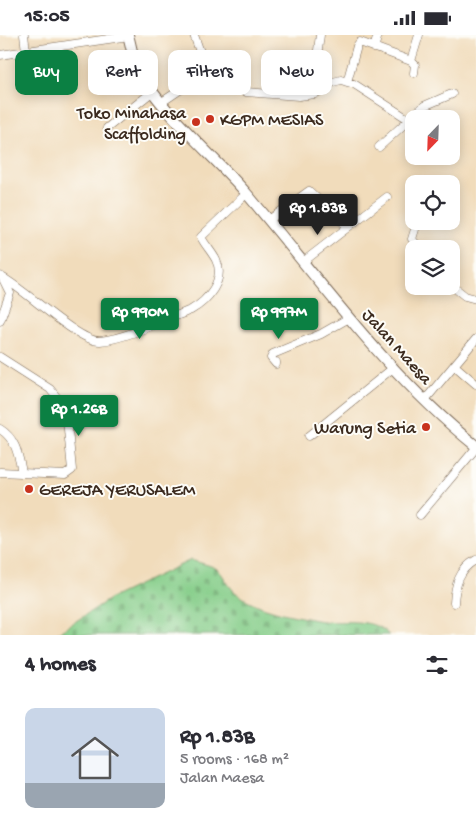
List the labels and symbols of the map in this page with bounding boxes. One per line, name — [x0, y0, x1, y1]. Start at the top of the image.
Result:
place label: Toko Minahasa Scaffolding — [76, 104, 187, 146]
north arrow — [405, 110, 460, 165]
place label: KGPM MESIAS — [220, 111, 324, 132]
marker: KGPM MESIAS — [204, 113, 216, 125]
marker: Toko Minahasa Scaffolding — [190, 116, 202, 128]
pin: Rp 1.83B — [266, 193, 370, 236]
pin: Rp 990M — [94, 297, 186, 340]
pin: Rp 997M — [233, 297, 325, 340]
street label: Jalan Maesa — [357, 305, 436, 391]
pin: Rp 1.26B — [27, 395, 131, 437]
place label: Warung Setia — [314, 419, 417, 440]
marker: Warung Setia — [420, 421, 432, 433]
place label: GEREJA YERUSALEM — [39, 481, 196, 502]
marker: GEREJA YERUSALEM — [23, 483, 35, 495]

